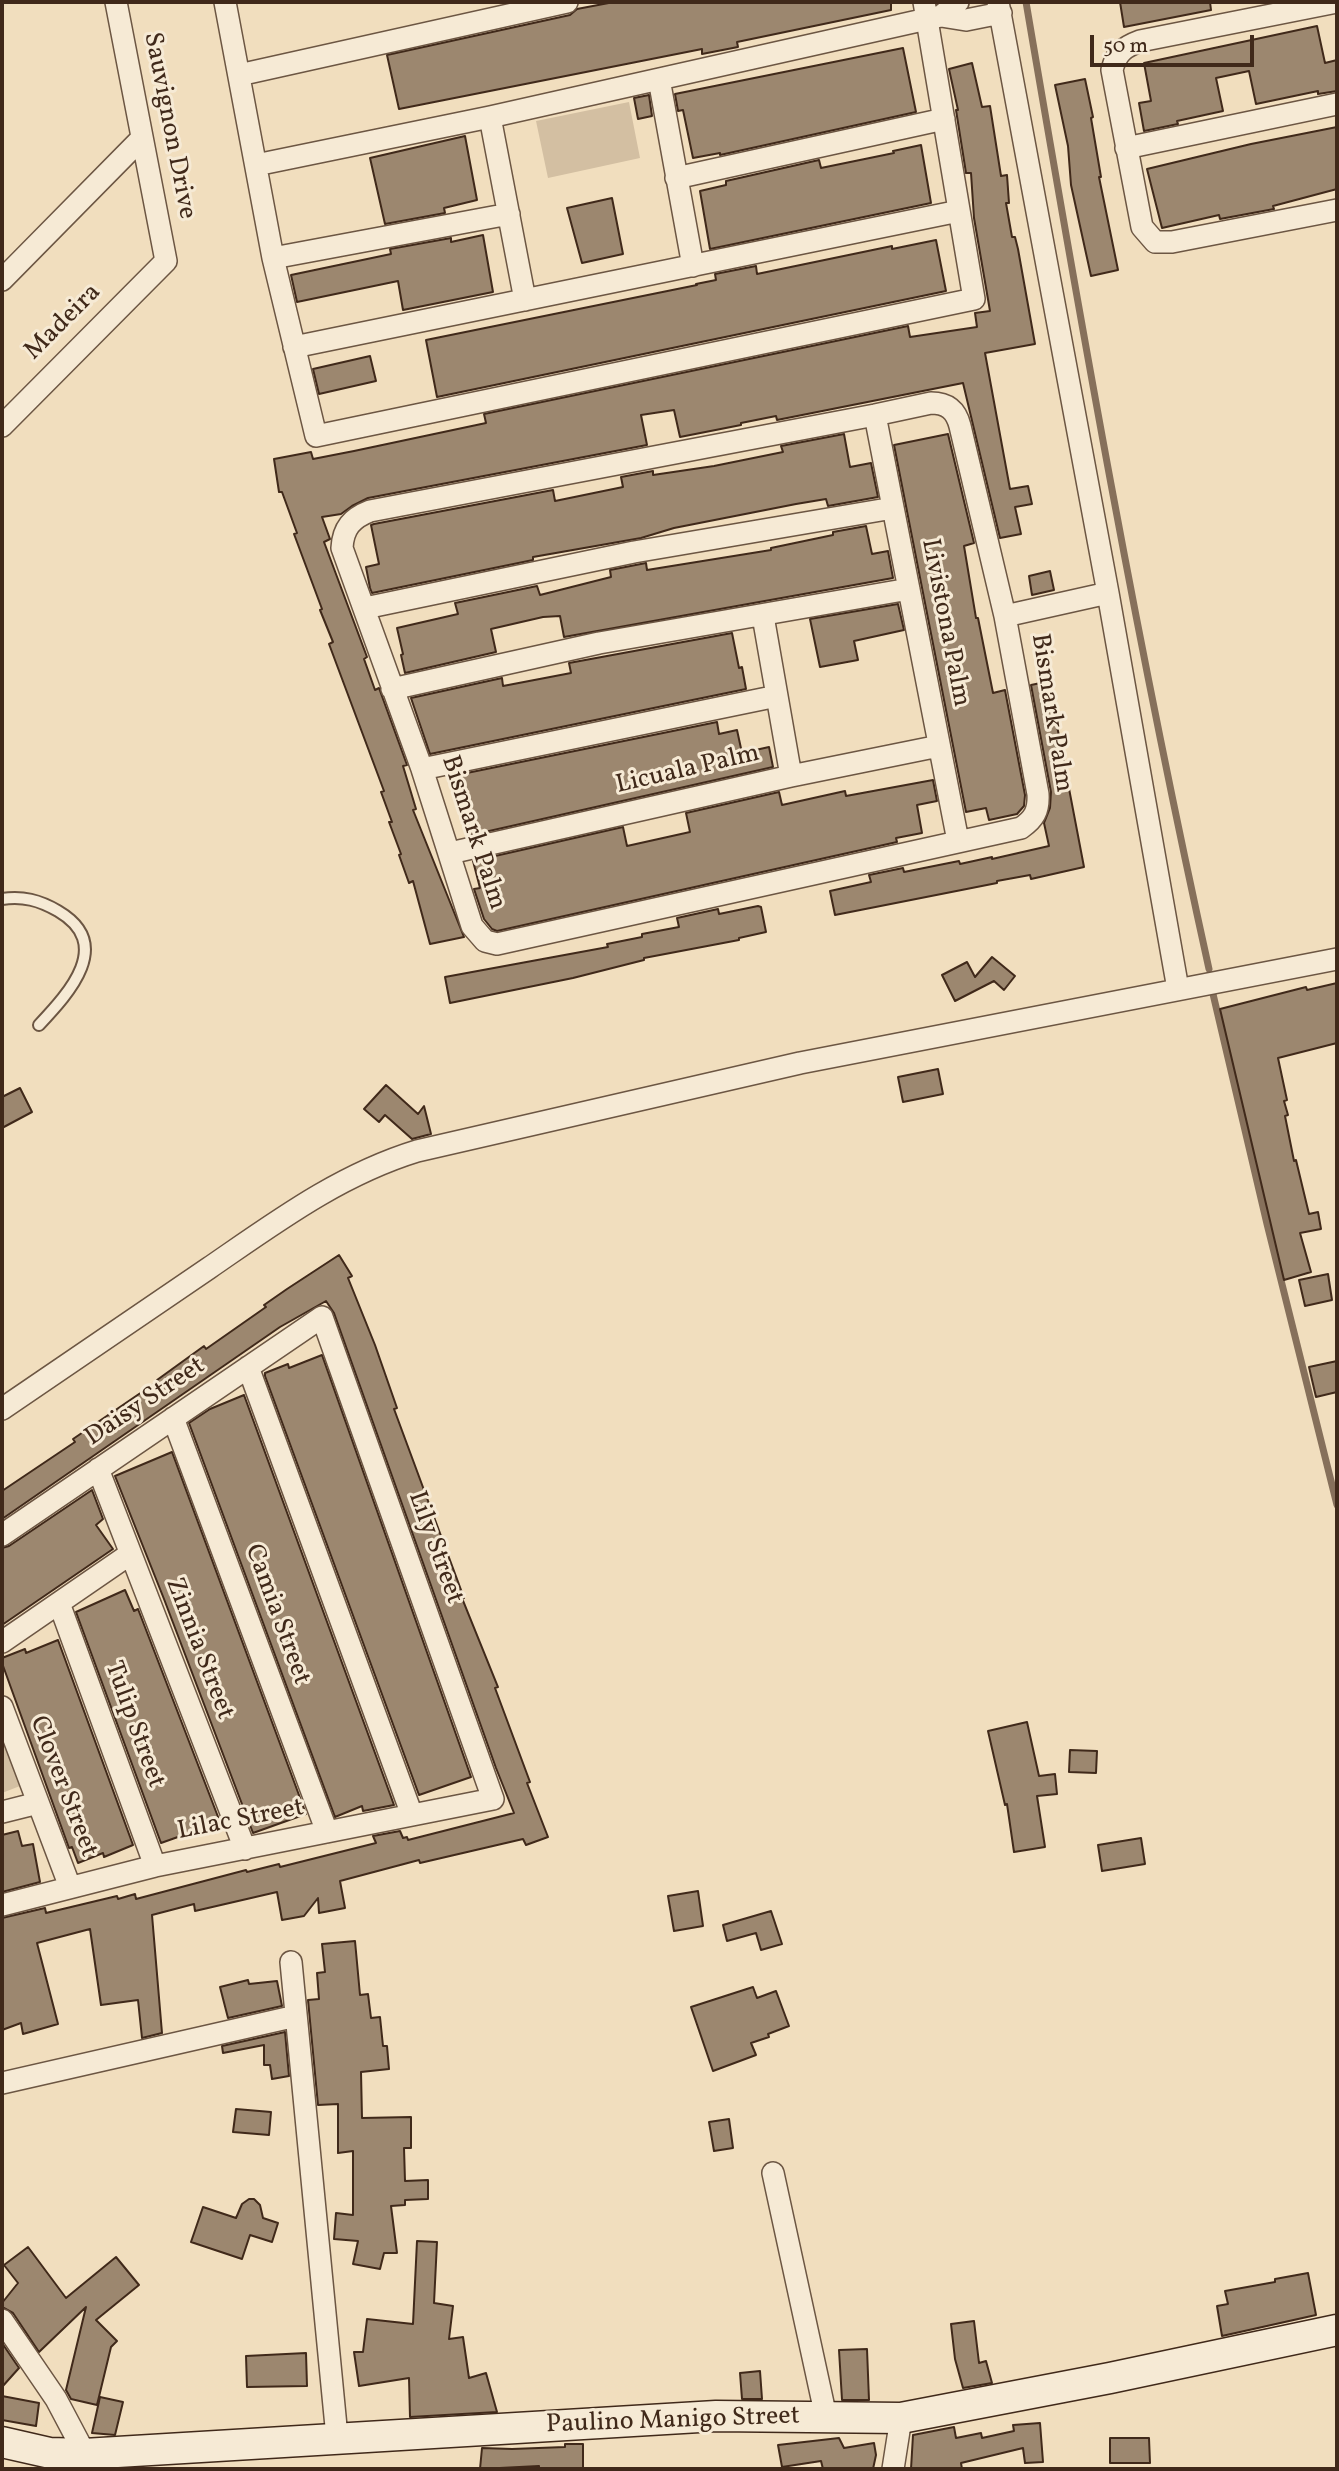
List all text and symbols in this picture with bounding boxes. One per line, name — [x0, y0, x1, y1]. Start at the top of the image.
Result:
scale bar — [1094, 21, 1258, 65]
street label: Sauvignon Drive — [135, 30, 201, 222]
text: 50 m — [1103, 32, 1148, 61]
street label: Madeira — [19, 278, 109, 368]
street label: Livistona Palm — [912, 536, 976, 710]
street label: Bismark Palm — [1022, 631, 1078, 795]
street label: Licuala Palm — [613, 739, 763, 803]
street label: Bismark Palm — [432, 752, 512, 914]
street label: Daisy Street — [80, 1352, 212, 1454]
street label: Lily Street — [399, 1487, 469, 1609]
street label: Camia Street — [236, 1541, 316, 1689]
street label: Zinnia Street — [157, 1574, 239, 1724]
street label: Tulip Street — [96, 1657, 170, 1793]
street label: Clover Street — [21, 1712, 103, 1862]
street label: Lilac Street — [175, 1793, 307, 1849]
street label: Paulino Manigo Street — [546, 2402, 800, 2442]

